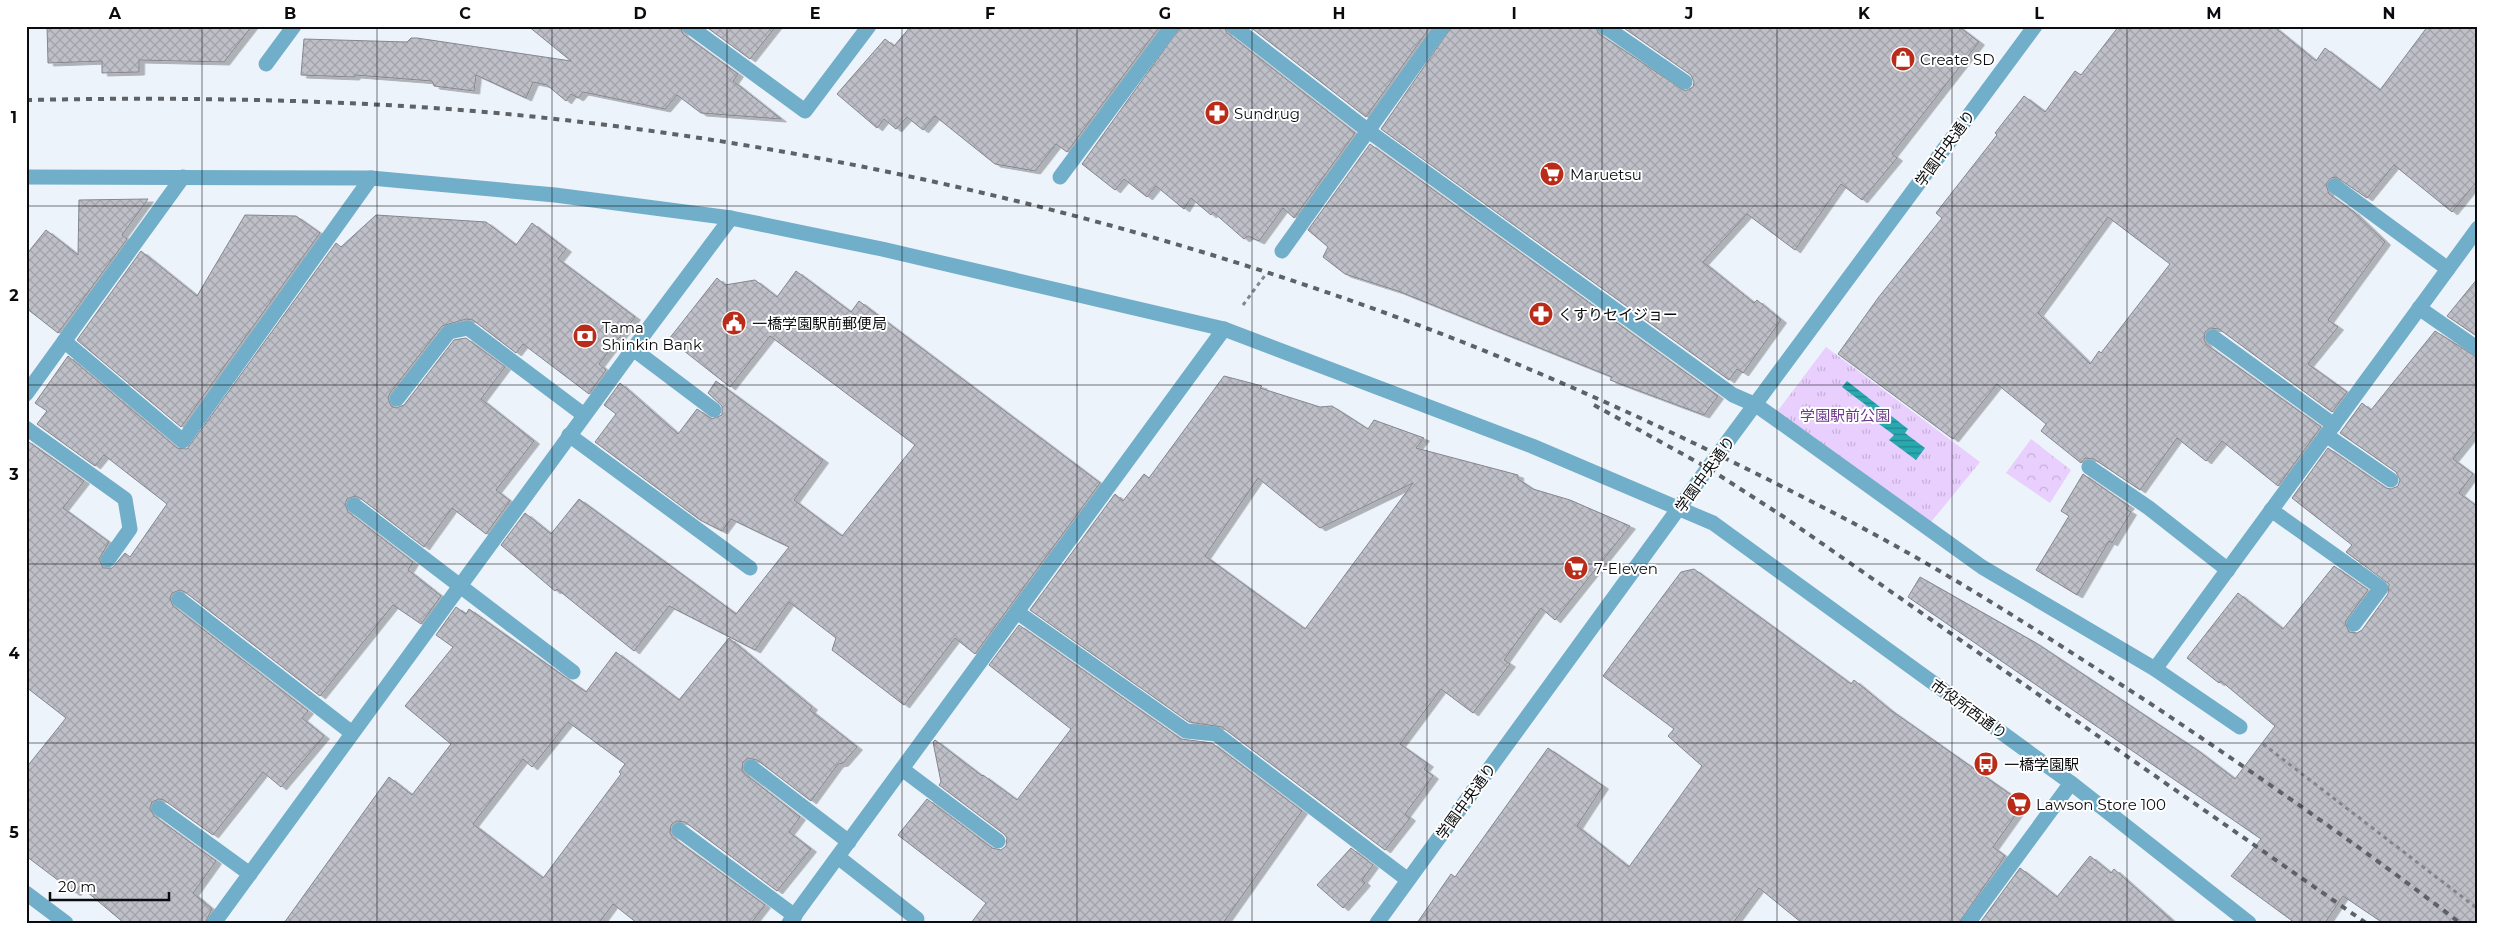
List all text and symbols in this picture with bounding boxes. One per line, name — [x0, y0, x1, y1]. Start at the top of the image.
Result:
text: A — [108, 4, 122, 23]
text: B — [284, 4, 296, 23]
text: C — [459, 4, 471, 23]
text: D — [633, 4, 647, 23]
text: E — [810, 4, 820, 23]
text: F — [985, 4, 995, 23]
text: G — [1159, 4, 1171, 23]
text: H — [1333, 4, 1345, 23]
text: I — [1511, 4, 1517, 23]
text: J — [1684, 4, 1693, 23]
text: K — [1858, 4, 1871, 23]
text: L — [2034, 4, 2044, 23]
text: M — [2206, 4, 2222, 23]
text: N — [2383, 4, 2395, 23]
shop icon: Create SD — [1890, 46, 1916, 72]
place label: Create SD — [1920, 50, 1995, 69]
pharmacy icon: Sundrug — [1204, 100, 1230, 126]
place label: Sundrug — [1234, 104, 1300, 123]
street label: 学園中央通り — [1911, 106, 1979, 190]
text: 1 — [11, 108, 17, 127]
supermarket icon: Maruetsu — [1539, 161, 1565, 187]
place label: Maruetsu — [1570, 165, 1642, 184]
text: 2 — [9, 286, 19, 305]
pharmacy icon: くすりセイジョー — [1528, 301, 1554, 327]
place label: くすりセイジョー — [1558, 305, 1678, 324]
public building icon: 一橋学園駅前郵便局 — [721, 310, 747, 336]
place label: 一橋学園駅前郵便局 — [752, 314, 887, 333]
place label: Tama Shinkin Bank — [602, 318, 702, 354]
bank icon: Tama Shinkin Bank — [572, 323, 598, 349]
park label: 学園駅前公園 — [1800, 406, 1890, 425]
street label: 学園中央通り — [1671, 432, 1739, 516]
text: 3 — [8, 465, 19, 484]
supermarket icon: 7-Eleven — [1563, 555, 1589, 581]
place label: 7-Eleven — [1594, 559, 1658, 578]
text: 4 — [8, 644, 20, 663]
street label: 市役所西通り — [1927, 675, 2011, 743]
bus stop icon: 一橋学園駅 — [1973, 751, 1999, 777]
place label: 一橋学園駅 — [2004, 755, 2079, 774]
street label: 学園中央通り — [1432, 759, 1500, 843]
supermarket icon: Lawson Store 100 — [2006, 791, 2032, 817]
place label: Lawson Store 100 — [2036, 795, 2166, 814]
text: 5 — [9, 823, 19, 842]
scale bar — [50, 869, 169, 901]
text: 20 m — [58, 877, 96, 896]

